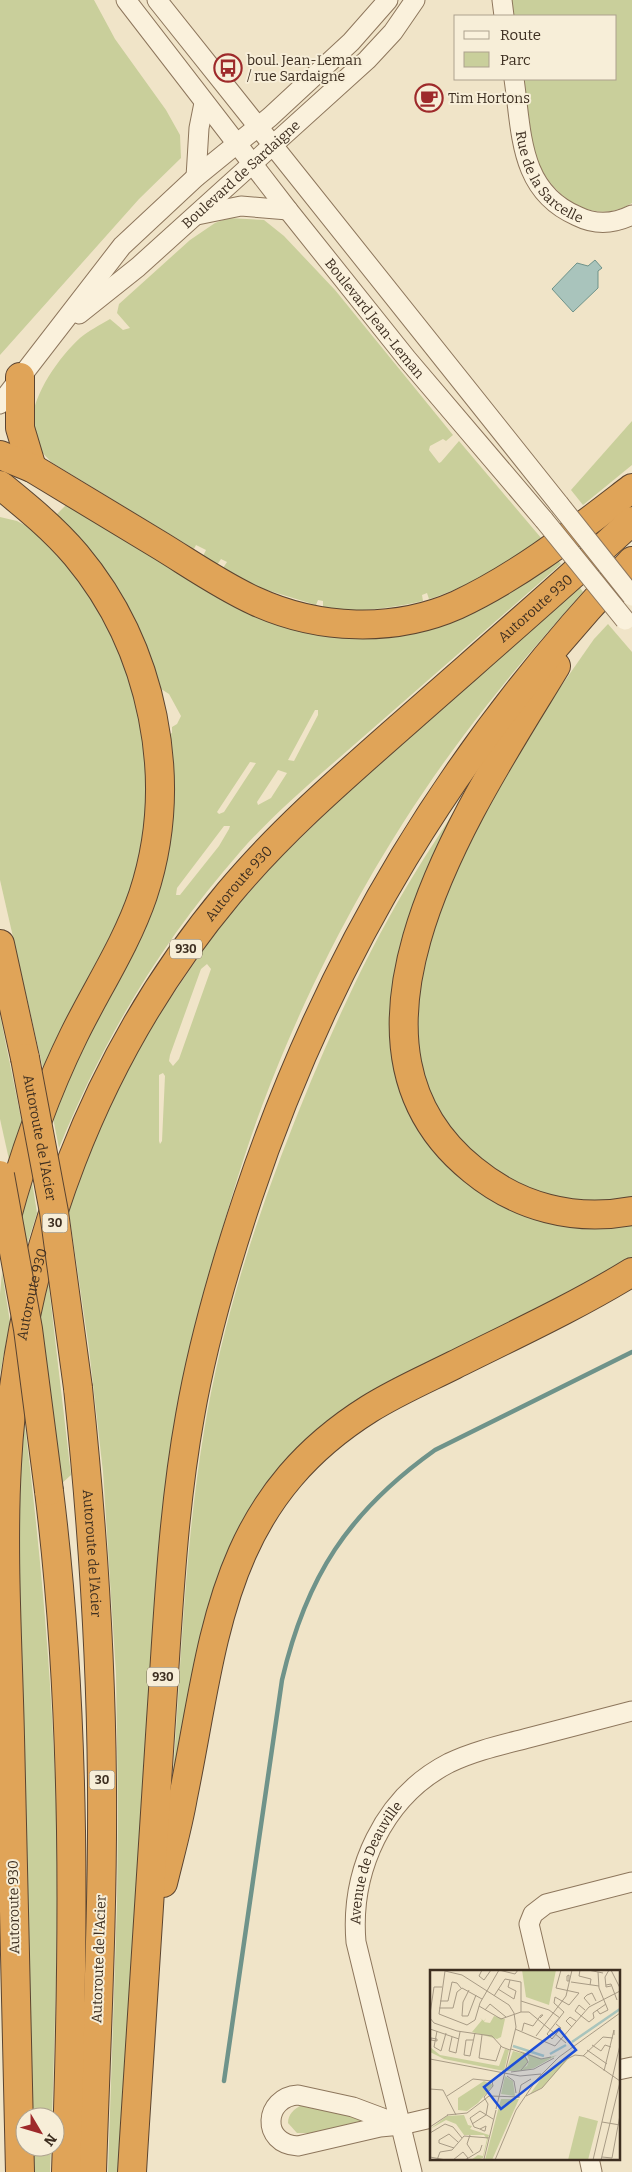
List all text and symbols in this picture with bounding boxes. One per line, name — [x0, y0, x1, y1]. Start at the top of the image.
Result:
legend — [454, 15, 617, 80]
text: Route — [500, 26, 541, 44]
text: Parc — [500, 51, 531, 69]
place label: boul. Jean-Leman / rue Sardaigne — [247, 52, 362, 85]
bus stop icon: boul. Jean-Leman / rue Sardaigne — [213, 53, 243, 83]
cafe icon: Tim Hortons — [414, 83, 444, 113]
place label: Tim Hortons — [448, 90, 530, 107]
street label: Boulevard de Sardaigne — [178, 116, 303, 232]
street label: Rue de la Sarcelle — [512, 130, 586, 226]
street label: Boulevard Jean-Leman — [321, 255, 428, 382]
street label: Autoroute 930 — [494, 571, 576, 646]
street label: Autoroute 930 — [201, 842, 276, 924]
road number: 930 — [170, 940, 202, 959]
street label: Autoroute de l'Acier — [20, 1073, 60, 1202]
road number: 30 — [42, 1214, 68, 1232]
street label: Autoroute 930 — [13, 1246, 51, 1342]
street label: Autoroute de l'Acier — [79, 1489, 105, 1618]
road number: 930 — [147, 1668, 179, 1686]
road number: 30 — [90, 1770, 114, 1790]
street label: Avenue de Deauville — [347, 1798, 405, 1925]
street label: Autoroute 930 — [5, 1860, 23, 1954]
street label: Autoroute de l'Acier — [88, 1895, 110, 2023]
inset map — [430, 1970, 620, 2160]
north arrow — [15, 2107, 65, 2157]
text: N — [40, 2130, 60, 2149]

